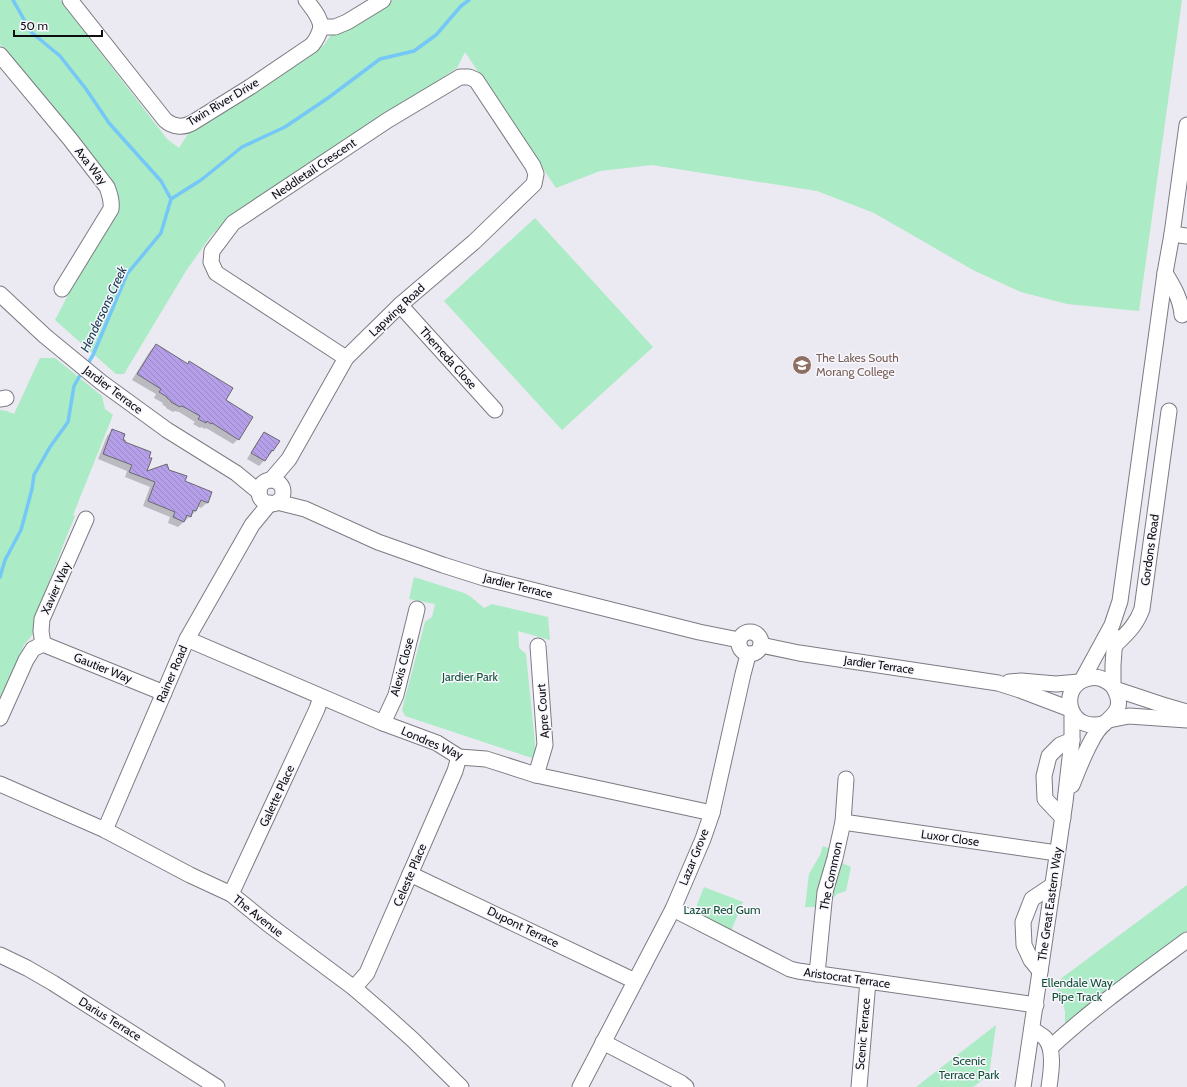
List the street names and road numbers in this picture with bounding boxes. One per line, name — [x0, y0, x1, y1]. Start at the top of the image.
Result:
street label: Twin River Drive — [184, 74, 261, 129]
street label: Neddletail Crescent — [269, 135, 359, 202]
street label: Axa Way — [72, 144, 111, 188]
street label: Lapwing Road — [366, 280, 428, 339]
street label: Themeda Close — [416, 323, 480, 392]
street label: Jardier Terrace — [80, 362, 146, 417]
street label: Gordons Road — [1137, 513, 1162, 587]
street label: Xavier Way — [37, 559, 74, 617]
street label: Jardier Terrace — [481, 569, 554, 601]
street label: Alexis Close — [387, 636, 417, 698]
street label: Rainer Road — [153, 643, 190, 705]
street label: Gautier Way — [72, 649, 135, 686]
street label: Jardier Terrace — [842, 652, 915, 677]
street label: Apre Court — [533, 683, 552, 739]
street label: Londres Way — [399, 723, 465, 762]
street label: Galette Place — [256, 762, 297, 829]
street label: Lazar Grove — [675, 826, 712, 887]
street label: Luxor Close — [920, 826, 980, 849]
street label: The Common — [816, 840, 845, 912]
street label: Celeste Place — [390, 841, 430, 909]
street label: The Great Eastern Way — [1034, 846, 1065, 962]
street label: The Avenue — [230, 891, 286, 940]
street label: Dupont Terrace — [485, 903, 562, 950]
street label: Aristocrat Terrace — [803, 964, 891, 991]
street label: Darius Terrace — [76, 993, 144, 1044]
street label: Scenic Terrace — [852, 997, 873, 1071]

